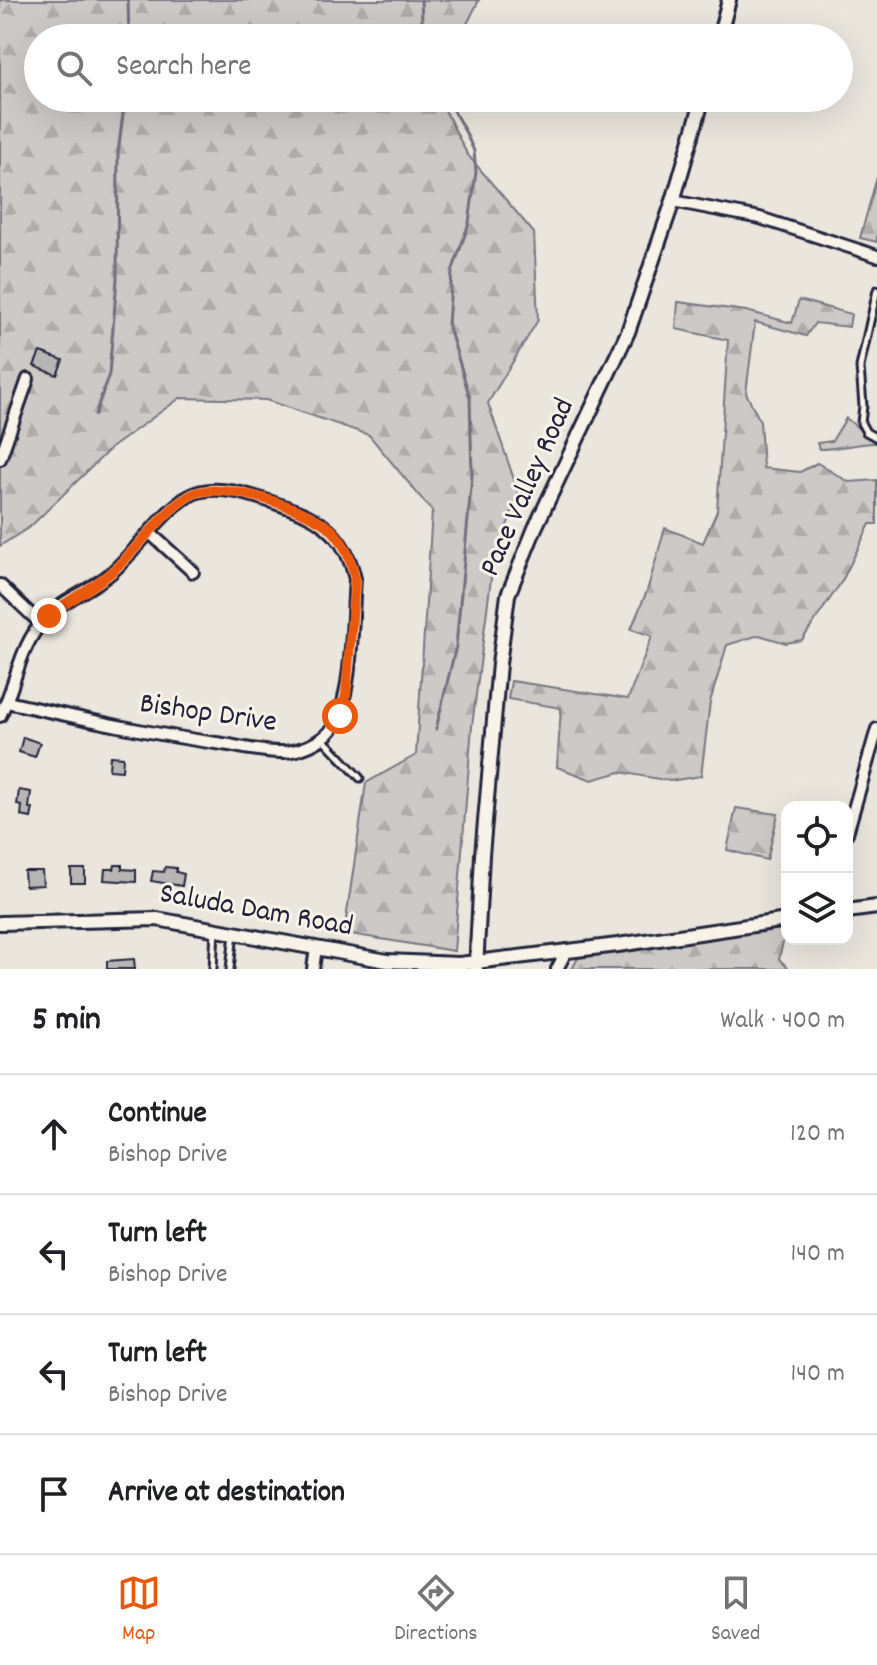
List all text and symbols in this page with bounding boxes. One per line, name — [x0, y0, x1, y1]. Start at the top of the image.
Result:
search box — [24, 24, 853, 112]
icon: search — [52, 46, 96, 90]
text: Search here — [116, 47, 252, 90]
street label: Pace Valley Road — [471, 392, 587, 584]
route end — [31, 598, 67, 634]
street label: Bishop Drive — [137, 684, 279, 746]
route start — [322, 698, 358, 734]
map controls — [781, 801, 853, 945]
button: locate — [781, 801, 853, 873]
button: layers — [781, 873, 853, 945]
street label: Saluda Dam Road — [156, 874, 356, 950]
text: 5 min — [32, 997, 101, 1046]
text: Walk · 400 m — [720, 1003, 845, 1040]
text: Continue — [108, 1094, 207, 1137]
icon: ahead — [32, 1112, 76, 1156]
text: 120 m — [790, 1116, 845, 1153]
text: Bishop Drive — [108, 1137, 228, 1174]
text: Turn left — [108, 1214, 207, 1257]
icon: left — [32, 1232, 76, 1276]
text: 140 m — [791, 1236, 845, 1273]
text: Bishop Drive — [108, 1257, 228, 1294]
text: Turn left — [108, 1334, 207, 1377]
icon: left — [32, 1352, 76, 1396]
text: 140 m — [791, 1356, 845, 1393]
text: Bishop Drive — [108, 1377, 228, 1414]
icon: arrive — [32, 1472, 76, 1516]
text: Arrive at destination — [108, 1473, 345, 1516]
tab: Map — [117, 1571, 161, 1650]
tab: Directions — [394, 1571, 478, 1650]
tab: Saved — [711, 1571, 760, 1650]

